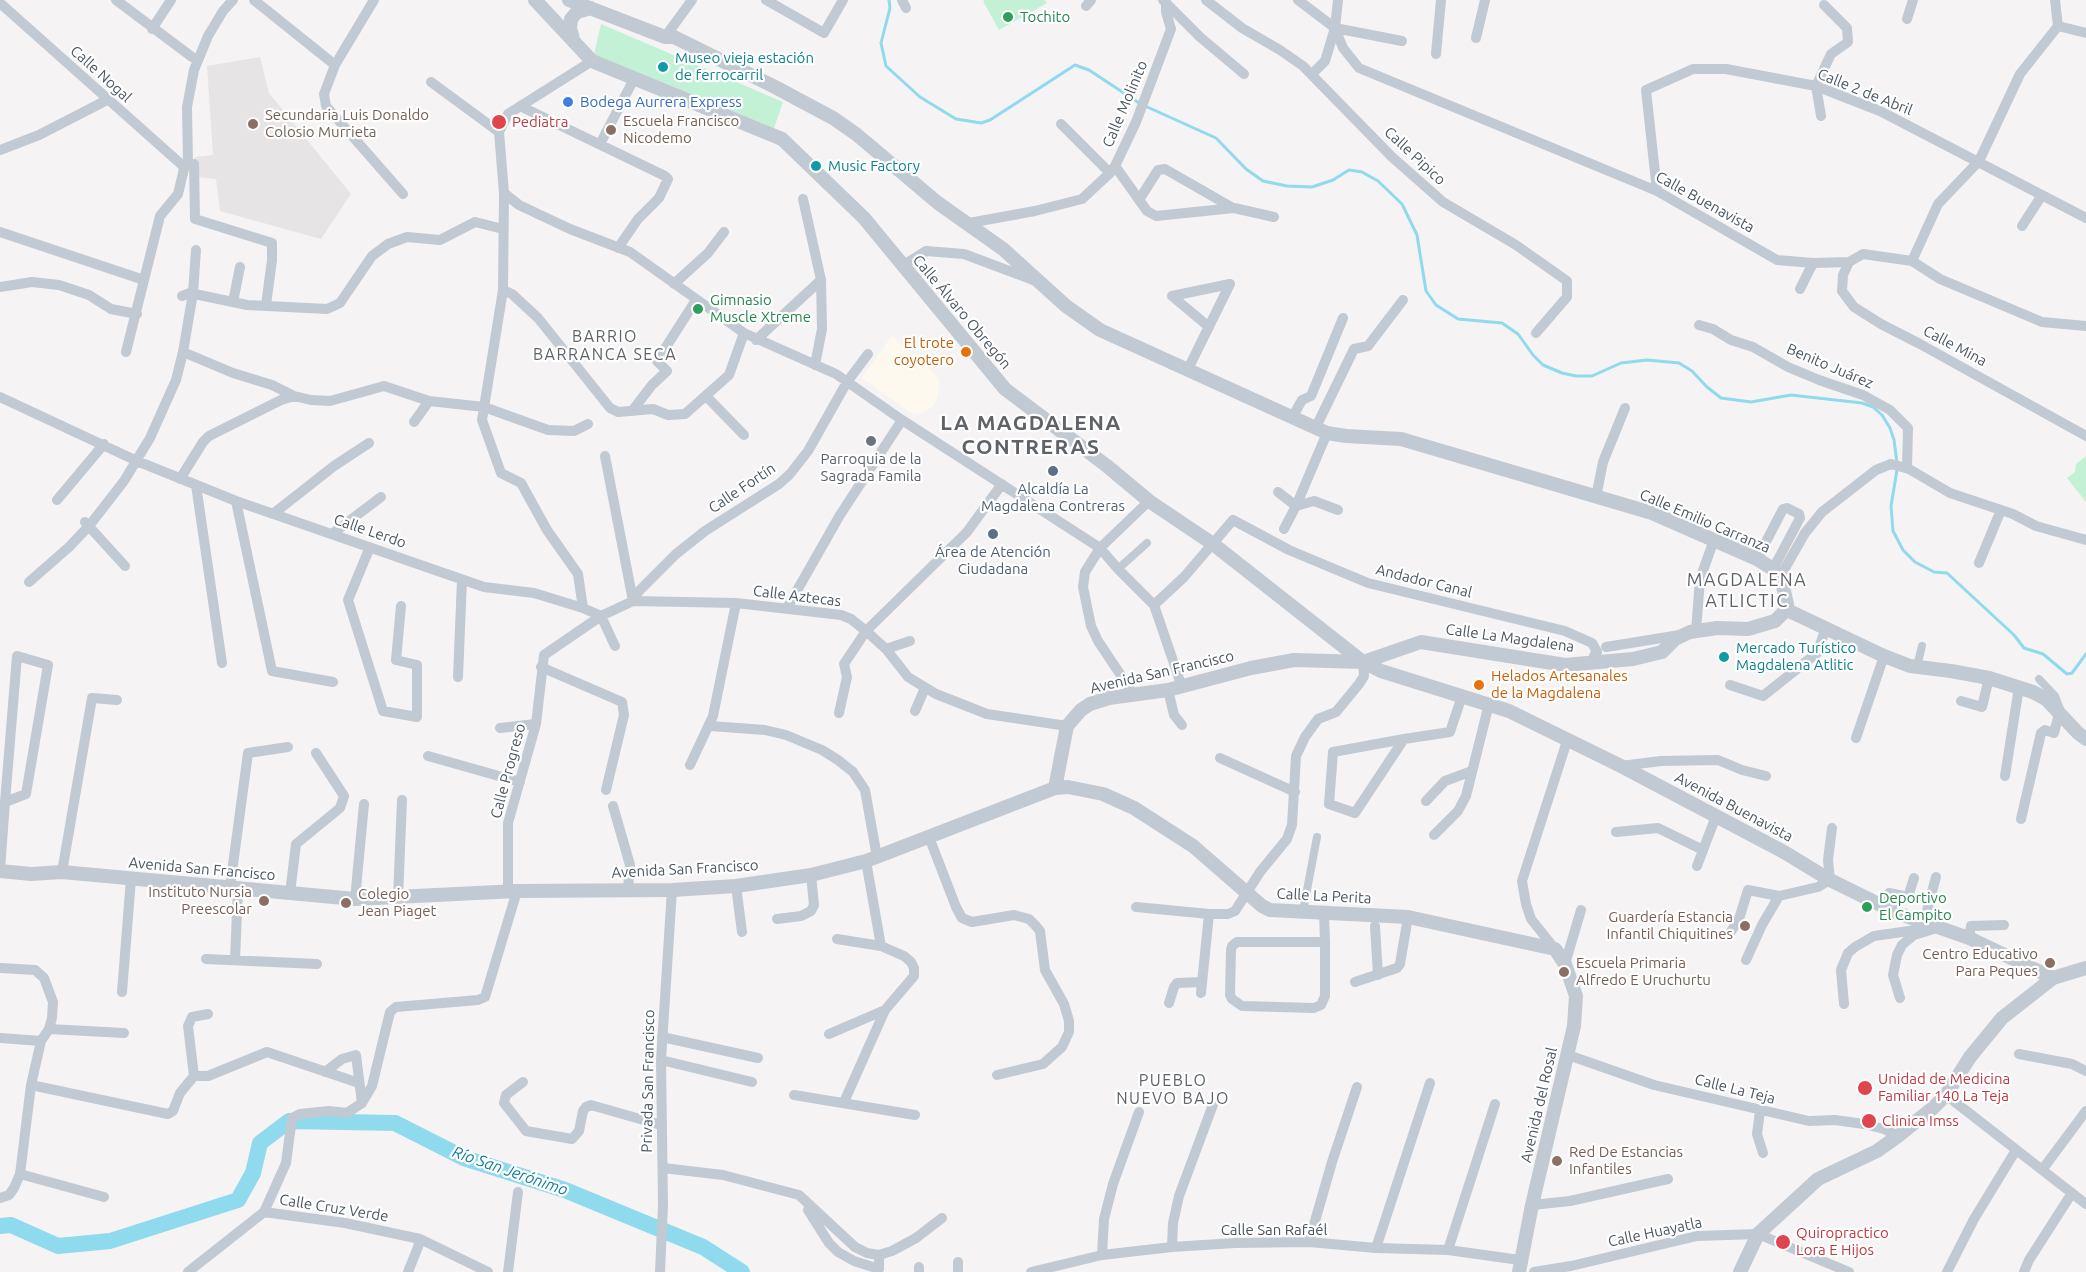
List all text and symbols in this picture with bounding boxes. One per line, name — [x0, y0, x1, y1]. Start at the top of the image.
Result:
place label: Tochito — [1020, 8, 1070, 26]
marker: Tochito — [1001, 10, 1015, 24]
street label: Calle Nogal — [67, 42, 135, 106]
place label: Museo vieja estación de ferrocarril — [675, 49, 814, 84]
street label: Calle Molinito — [1099, 58, 1151, 150]
marker: Museo vieja estación de ferrocarril — [656, 60, 670, 74]
street label: Calle 2 de Abril — [1815, 65, 1915, 119]
place label: Bodega Aurrera Express — [580, 93, 742, 111]
marker: Bodega Aurrera Express — [561, 95, 575, 109]
place label: Secundaria Luis Donaldo Colosio Murrieta — [265, 106, 429, 141]
place label: Escuela Francisco Nicodemo — [623, 112, 739, 147]
marker: Pediatra — [490, 113, 508, 131]
place label: Pediatra — [512, 113, 568, 131]
marker: Secundaria Luis Donaldo Colosio Murrieta — [246, 117, 260, 131]
marker: Escuela Francisco Nicodemo — [604, 123, 618, 137]
street label: Calle Pipico — [1381, 123, 1449, 189]
place label: Music Factory — [828, 157, 920, 175]
marker: Music Factory — [809, 159, 823, 173]
street label: Calle Buenavista — [1652, 167, 1758, 237]
street label: Calle Álvaro Obregón — [909, 251, 1015, 373]
place label: Gimnasio Muscle Xtreme — [710, 291, 811, 326]
marker: Gimnasio Muscle Xtreme — [691, 302, 705, 316]
street label: Calle Mina — [1920, 322, 1990, 370]
district label: BARRIO BARRANCA SECA — [533, 327, 677, 365]
place label: El trote coyotero — [894, 334, 954, 369]
street label: Benito Juárez — [1784, 340, 1876, 392]
marker: El trote coyotero — [959, 345, 973, 359]
district label: LA MAGDALENA CONTRERAS — [940, 410, 1122, 460]
marker: Parroquia de la Sagrada Famila — [864, 434, 878, 448]
place label: Parroquia de la Sagrada Famila — [821, 450, 921, 485]
street label: Calle Fortín — [705, 459, 779, 517]
marker: Alcaldía La Magdalena Contreras — [1046, 464, 1060, 478]
place label: Alcaldía La Magdalena Contreras — [981, 480, 1125, 515]
street label: Calle Emilio Carranza — [1637, 485, 1773, 557]
street label: Calle Lerdo — [331, 510, 409, 552]
marker: Área de Atención Ciudadana — [986, 527, 1000, 541]
place label: Área de Atención Ciudadana — [935, 543, 1051, 578]
street label: Andador Canal — [1374, 560, 1474, 602]
district label: MAGDALENA ATLICTIC — [1687, 569, 1807, 612]
street label: Calle Aztecas — [752, 582, 842, 610]
street label: Calle La Magdalena — [1445, 620, 1575, 656]
place label: Mercado Turístico Magdalena Atlitic — [1736, 639, 1856, 674]
street label: Avenida San Francisco — [1088, 647, 1236, 697]
marker: Mercado Turístico Magdalena Atlitic — [1717, 650, 1731, 664]
place label: Helados Artesanales de la Magdalena — [1491, 667, 1628, 702]
marker: Helados Artesanales de la Magdalena — [1472, 678, 1486, 692]
street label: Calle Progreso — [487, 721, 529, 821]
street label: Avenida Buenavista — [1672, 768, 1796, 846]
street label: Avenida San Francisco — [128, 854, 276, 884]
street label: Avenida San Francisco — [611, 856, 759, 882]
place label: Instituto Nursia Preescolar — [148, 883, 252, 918]
place label: Colegio Jean Piaget — [358, 885, 436, 920]
street label: Calle La Perita — [1276, 885, 1372, 907]
place label: Deportivo El Campito — [1879, 889, 1952, 924]
marker: Instituto Nursia Preescolar — [257, 894, 271, 908]
marker: Colegio Jean Piaget — [339, 896, 353, 910]
marker: Deportivo El Campito — [1860, 900, 1874, 914]
place label: Guardería Estancia Infantil Chiquitines — [1606, 908, 1733, 943]
marker: Guardería Estancia Infantil Chiquitines — [1738, 919, 1752, 933]
place label: Centro Educativo Para Peques — [1922, 945, 2038, 980]
place label: Escuela Primaria Alfredo E Uruchurtu — [1576, 954, 1711, 989]
marker: Centro Educativo Para Peques — [2043, 956, 2057, 970]
marker: Escuela Primaria Alfredo E Uruchurtu — [1557, 965, 1571, 979]
street label: Privada San Francisco — [638, 1009, 658, 1153]
street label: Avenida del Rosal — [1517, 1046, 1561, 1164]
street label: Calle La Teja — [1693, 1070, 1777, 1108]
place label: Unidad de Medicina Familiar 140 La Teja — [1878, 1070, 2010, 1105]
district label: PUEBLO NUEVO BAJO — [1116, 1071, 1230, 1109]
marker: Unidad de Medicina Familiar 140 La Teja — [1856, 1079, 1874, 1097]
marker: Clinica Imss — [1860, 1112, 1878, 1130]
place label: Clinica Imss — [1882, 1112, 1959, 1130]
water label: Río San Jerónimo — [450, 1142, 570, 1200]
place label: Red De Estancias Infantiles — [1569, 1143, 1683, 1178]
marker: Red De Estancias Infantiles — [1550, 1154, 1564, 1168]
street label: Calle Cruz Verde — [278, 1190, 390, 1226]
street label: Calle Huayatla — [1606, 1213, 1704, 1251]
street label: Calle San Rafaél — [1221, 1221, 1327, 1239]
place label: Quiropractico Lora E Hijos — [1796, 1224, 1889, 1259]
marker: Quiropractico Lora E Hijos — [1774, 1233, 1792, 1251]

